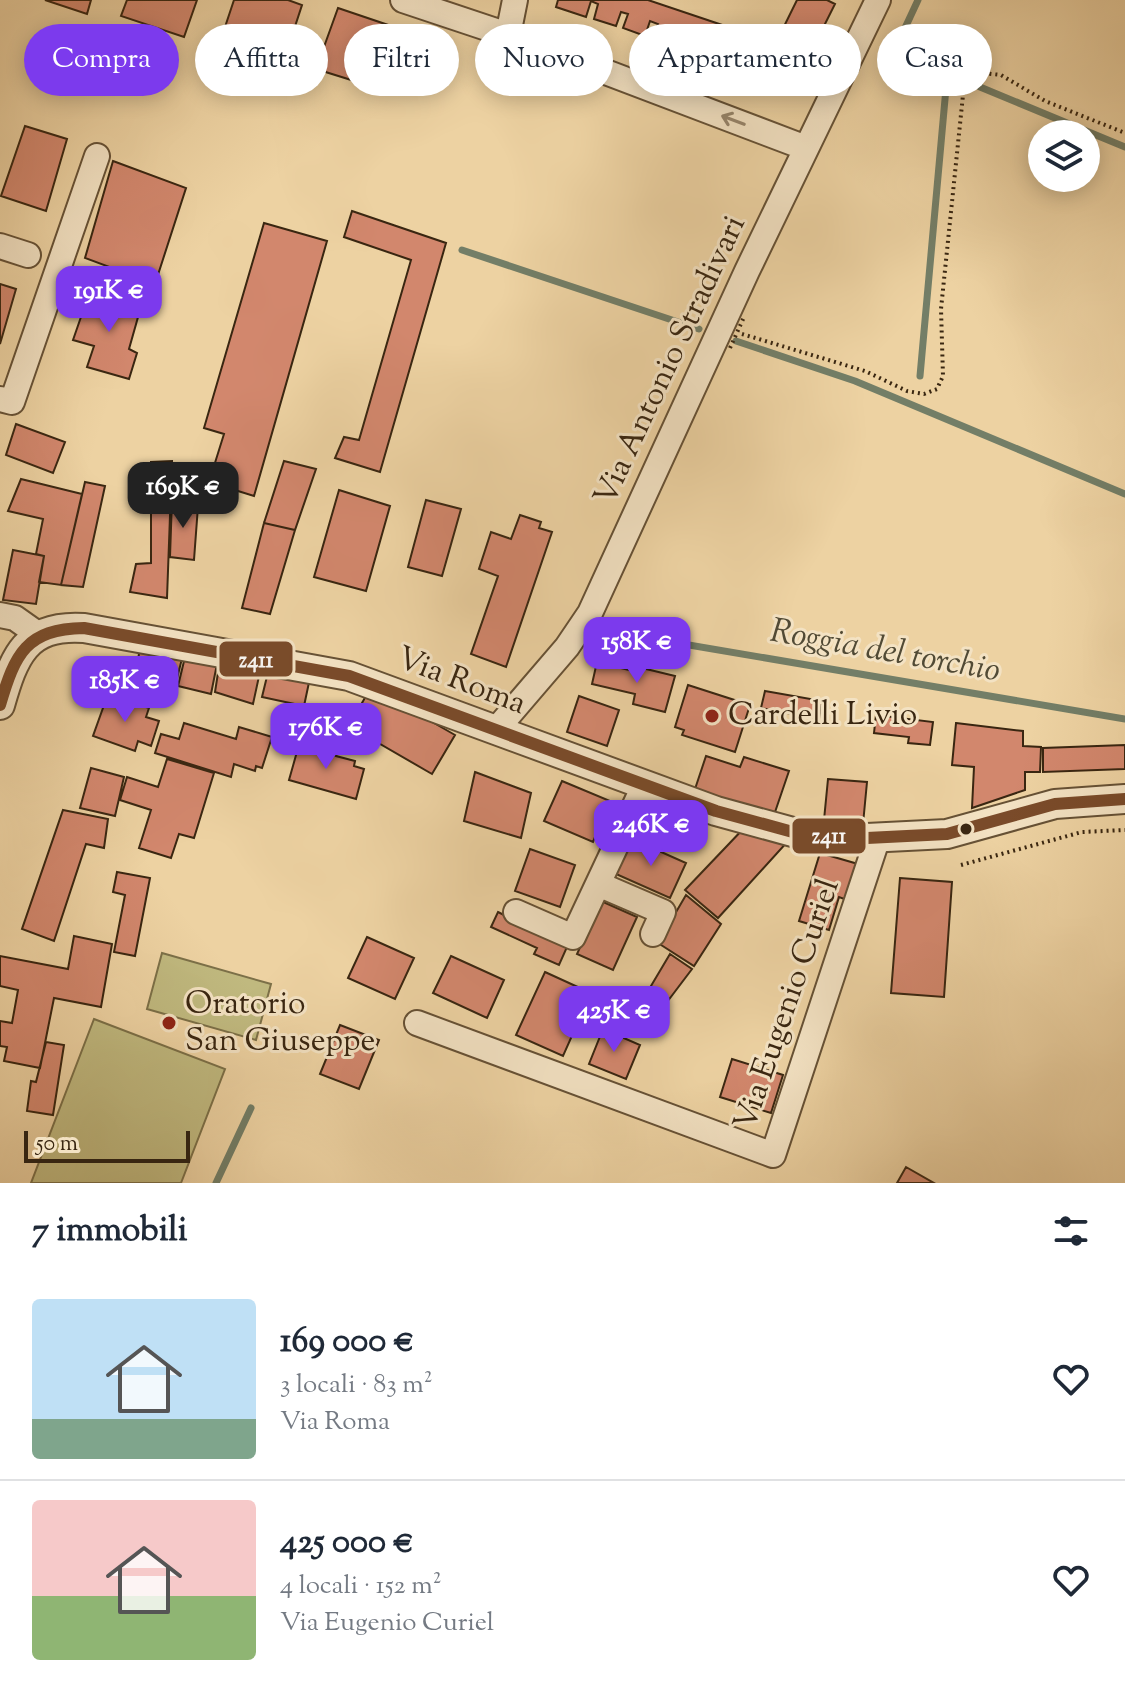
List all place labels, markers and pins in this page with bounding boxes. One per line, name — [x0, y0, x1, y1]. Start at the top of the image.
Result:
pin: 191K € — [44, 266, 174, 334]
pin: 169K € — [118, 462, 248, 530]
pin: 158K € — [572, 617, 702, 685]
pin: 185K € — [60, 656, 190, 724]
place label: Cardelli Livio — [728, 693, 917, 739]
pin: 176K € — [261, 703, 391, 771]
marker: Cardelli Livio — [703, 707, 721, 725]
pin: 246K € — [586, 800, 716, 868]
unlabelled marker — [958, 821, 974, 837]
place label: Oratorio San Giuseppe — [185, 982, 375, 1065]
pin: 425K € — [549, 986, 679, 1054]
marker: Oratorio San Giuseppe — [160, 1014, 178, 1032]

